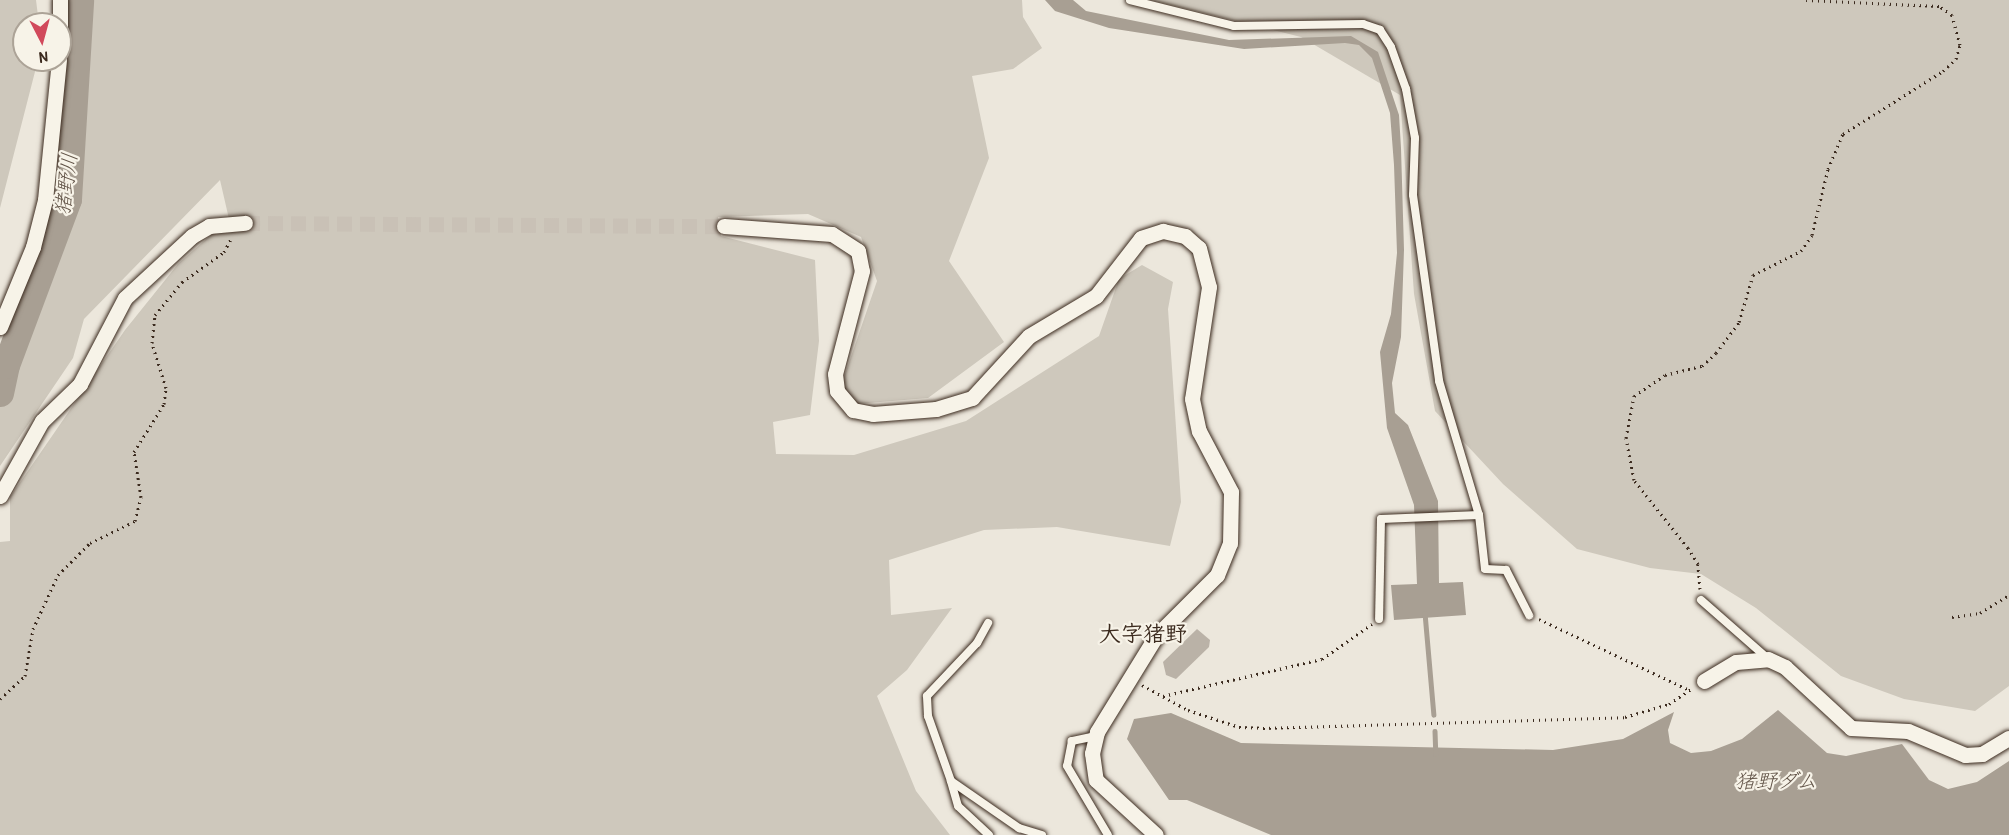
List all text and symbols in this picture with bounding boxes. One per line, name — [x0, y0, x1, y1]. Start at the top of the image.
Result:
north arrow — [12, 12, 72, 72]
text: N — [38, 47, 49, 69]
water label: 猪野川 — [50, 151, 82, 217]
district label: 大字猪野 — [1099, 621, 1187, 647]
water label: 猪野ダム — [1734, 768, 1818, 794]

